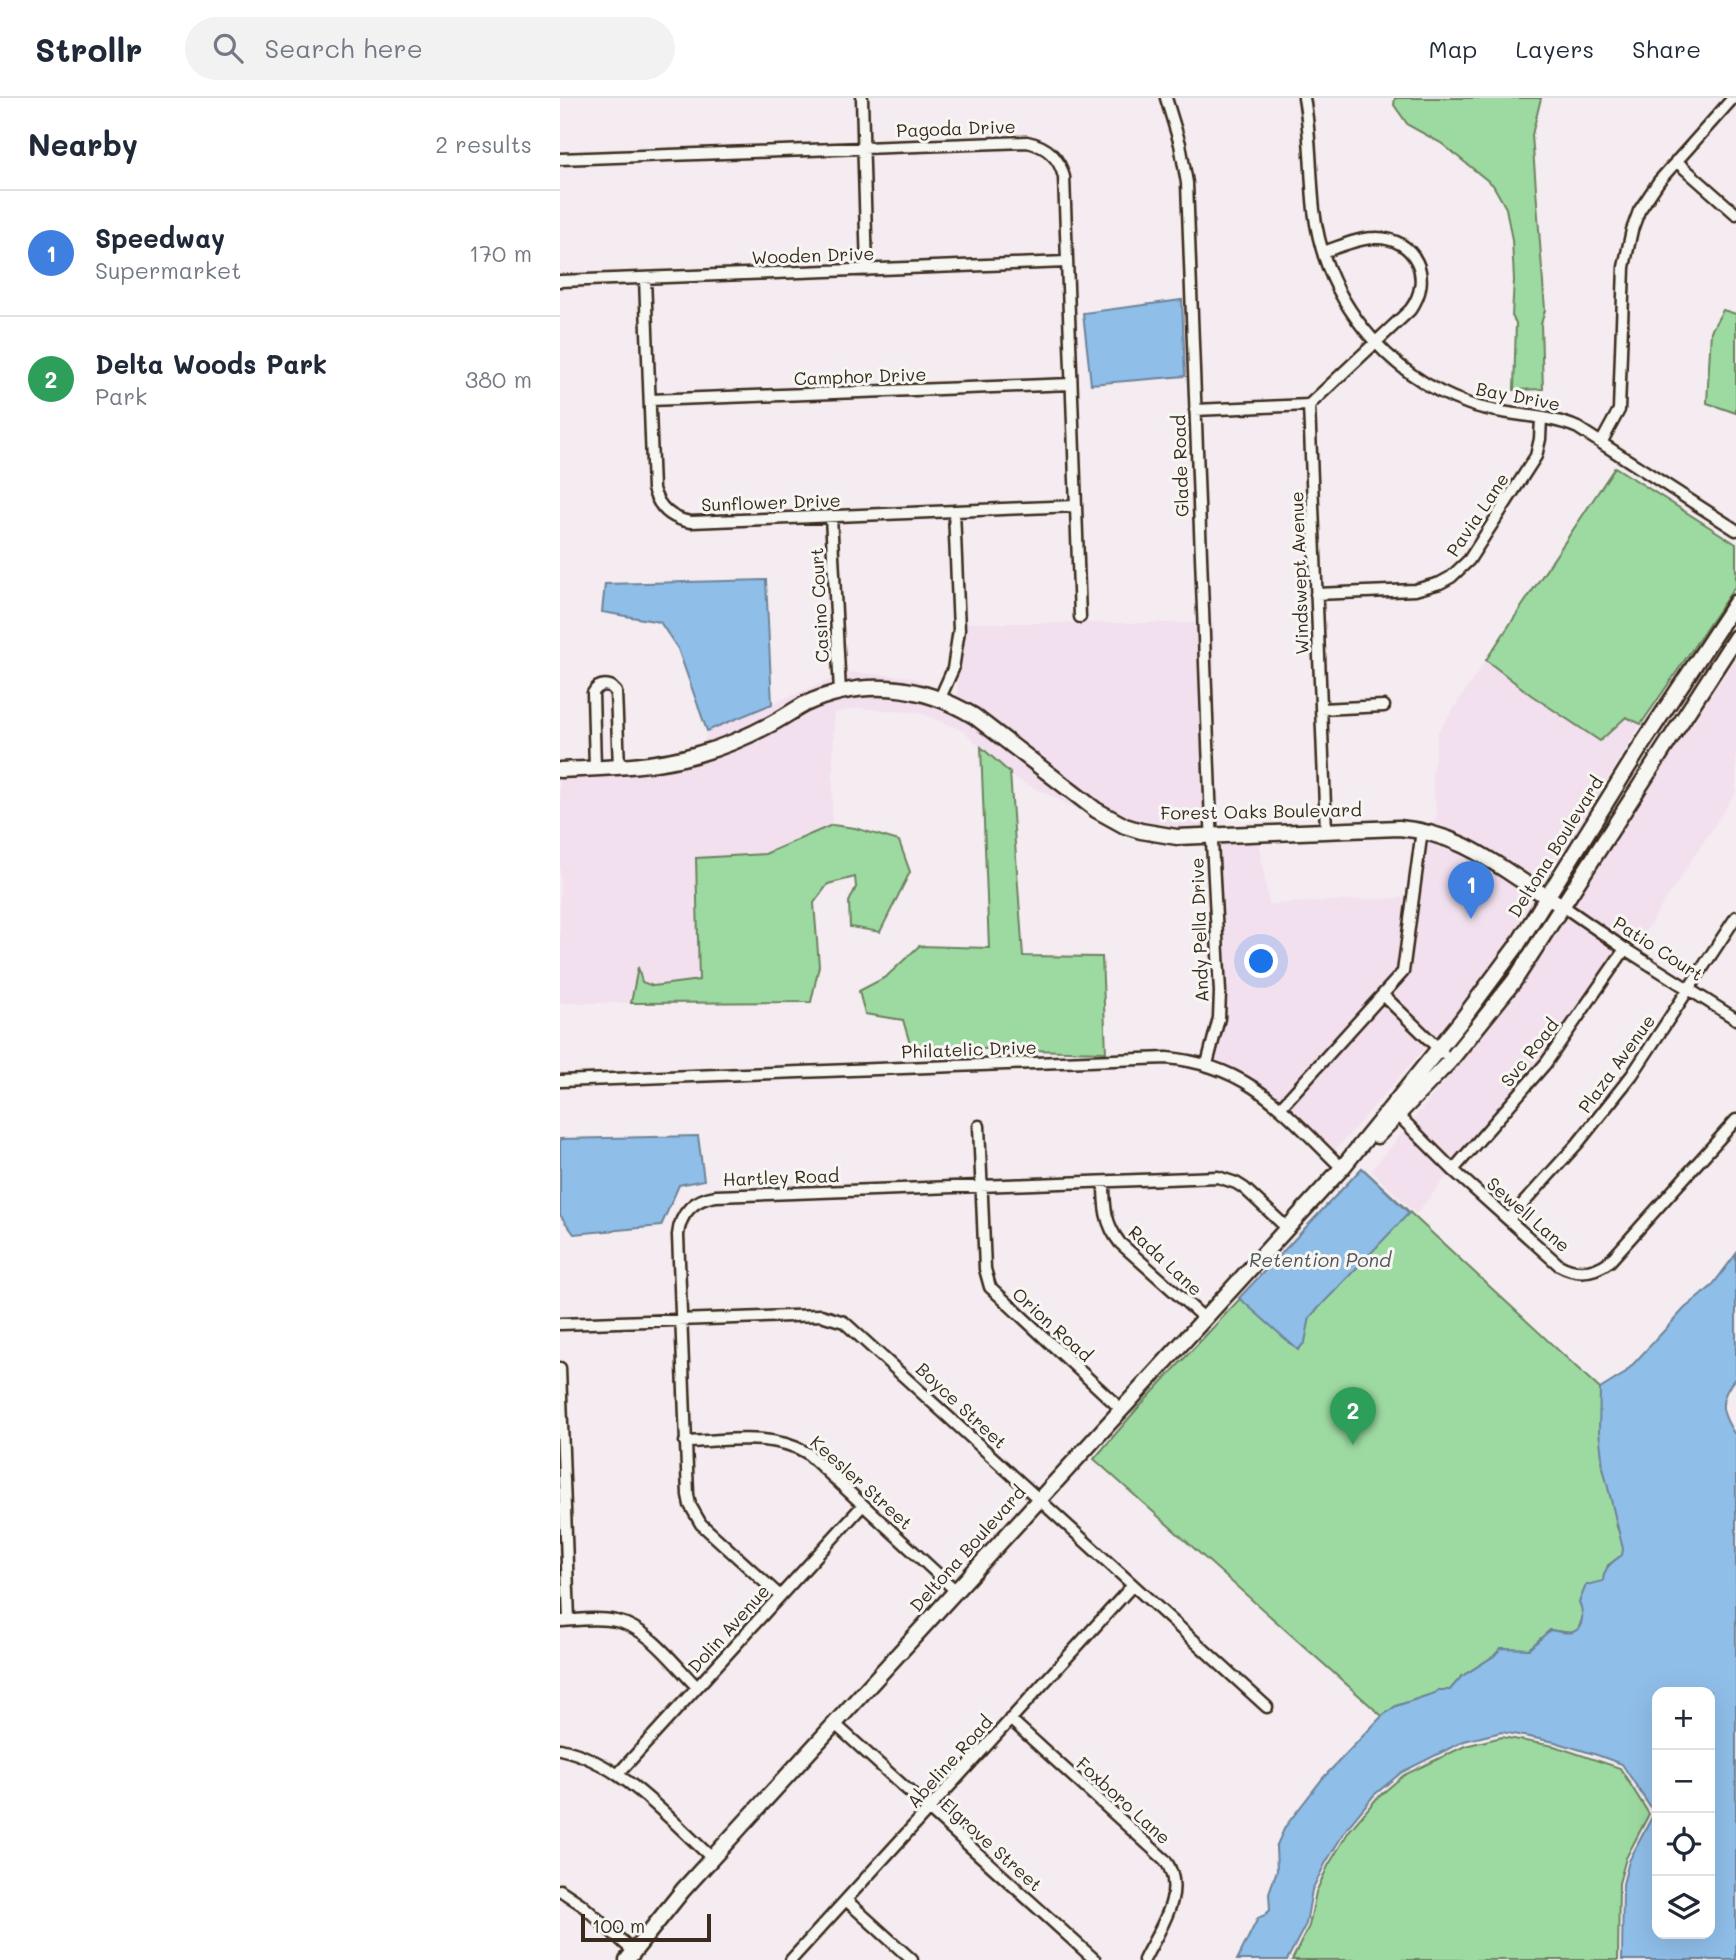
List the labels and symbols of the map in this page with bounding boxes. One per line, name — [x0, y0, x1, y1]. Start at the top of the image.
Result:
street label: Pagoda Drive — [896, 114, 1016, 142]
street label: Wooden Drive — [751, 241, 875, 269]
street label: Camphor Drive — [793, 362, 927, 390]
street label: Bay Drive — [1474, 376, 1562, 416]
street label: Glade Road — [1166, 415, 1194, 518]
street label: Pavia Lane — [1440, 468, 1514, 561]
street label: Sunflower Drive — [701, 488, 841, 516]
street label: Windswept Avenue — [1284, 491, 1314, 655]
street label: Casino Court — [804, 547, 834, 663]
street label: Deltona Boulevard — [1502, 771, 1608, 922]
street label: Forest Oaks Boulevard — [1160, 797, 1362, 825]
street label: Andy Pella Drive — [1184, 857, 1214, 1003]
pin: 1 — [1448, 861, 1494, 919]
street label: Patio Court — [1609, 910, 1708, 986]
your location — [1244, 944, 1278, 978]
street label: Plaza Avenue — [1572, 1009, 1660, 1117]
street label: Svc Road — [1495, 1013, 1564, 1092]
street label: Philatelic Drive — [901, 1035, 1037, 1063]
street label: Hartley Road — [722, 1163, 840, 1191]
street label: Sewell Lane — [1482, 1171, 1575, 1257]
street label: Rada Lane — [1124, 1220, 1208, 1301]
water label: Retention Pond — [1249, 1247, 1392, 1272]
street label: Orion Road — [1007, 1282, 1098, 1367]
street label: Boyce Street — [911, 1357, 1012, 1454]
pin: 2 — [1330, 1387, 1376, 1445]
street label: Keesler Street — [805, 1430, 918, 1535]
street label: Deltona Boulevard — [904, 1480, 1030, 1617]
street label: Dolin Avenue — [682, 1579, 774, 1678]
street label: Abeline Road — [901, 1710, 997, 1813]
street label: Foxboro Lane — [1071, 1751, 1176, 1849]
street label: Elgrove Street — [936, 1792, 1048, 1896]
scale bar — [581, 1911, 710, 1943]

